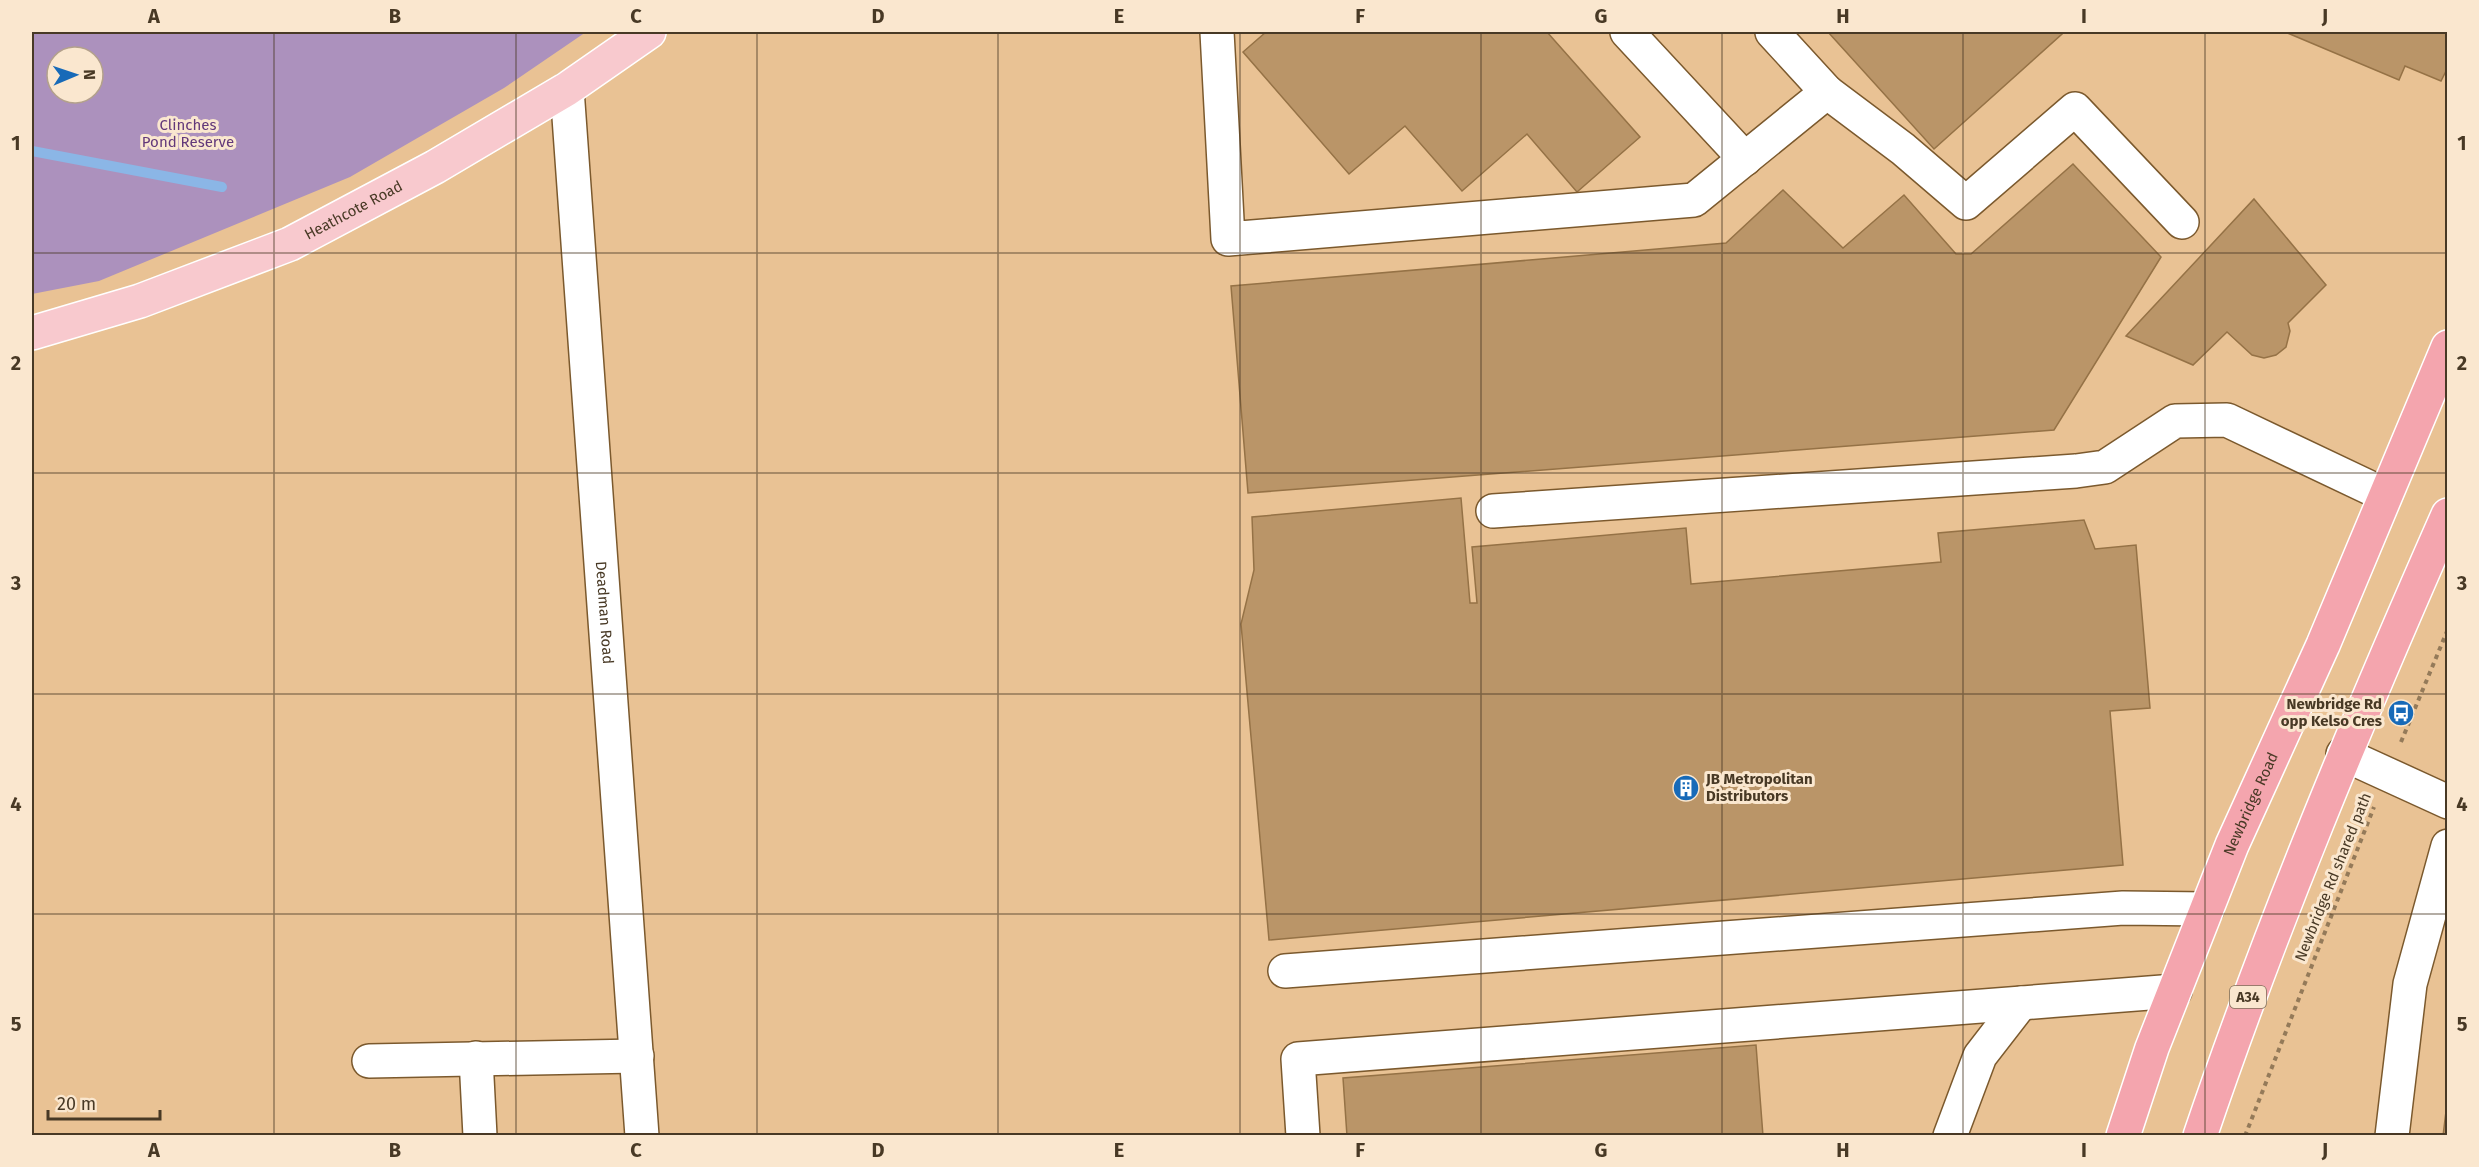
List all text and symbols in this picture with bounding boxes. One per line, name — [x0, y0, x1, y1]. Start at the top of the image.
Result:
text: A — [147, 4, 161, 28]
text: B — [389, 4, 401, 28]
text: C — [630, 4, 642, 28]
text: D — [871, 4, 885, 28]
text: E — [1114, 4, 1124, 28]
text: F — [1355, 4, 1365, 28]
text: G — [1595, 4, 1607, 28]
text: H — [1836, 4, 1850, 28]
text: I — [2081, 4, 2087, 28]
text: J — [2321, 4, 2328, 28]
north arrow — [45, 45, 105, 105]
text: N — [80, 69, 99, 80]
park label: Clinches Pond Reserve — [142, 116, 234, 151]
text: 1 — [11, 131, 21, 155]
text: 1 — [2457, 131, 2467, 155]
street label: Heathcote Road — [301, 177, 406, 244]
text: 2 — [11, 351, 21, 375]
text: 2 — [2457, 351, 2467, 375]
street label: Deadman Road — [592, 560, 617, 665]
text: 3 — [10, 571, 21, 595]
text: 3 — [2456, 571, 2467, 595]
place label: Newbridge Rd opp Kelso Cres — [2281, 695, 2382, 730]
bus stop icon: Newbridge Rd opp Kelso Cres — [2386, 698, 2416, 728]
street label: Newbridge Road — [2220, 749, 2282, 858]
place label: JB Metropolitan Distributors — [1705, 770, 1813, 805]
building icon: JB Metropolitan Distributors — [1671, 773, 1701, 803]
street label: Newbridge Rd shared path — [2291, 790, 2375, 964]
text: 4 — [10, 792, 22, 816]
text: 4 — [2456, 792, 2468, 816]
road number: A34 — [2230, 986, 2266, 1008]
text: 5 — [11, 1012, 22, 1036]
text: 5 — [2457, 1012, 2468, 1036]
scale bar — [48, 1083, 160, 1121]
text: 20 m — [57, 1093, 96, 1115]
text: A — [147, 1138, 161, 1162]
text: B — [389, 1138, 401, 1162]
text: C — [630, 1138, 642, 1162]
text: D — [871, 1138, 885, 1162]
text: E — [1114, 1138, 1124, 1162]
text: F — [1355, 1138, 1365, 1162]
text: G — [1595, 1138, 1607, 1162]
text: H — [1836, 1138, 1850, 1162]
text: I — [2081, 1138, 2087, 1162]
text: J — [2321, 1138, 2328, 1162]

